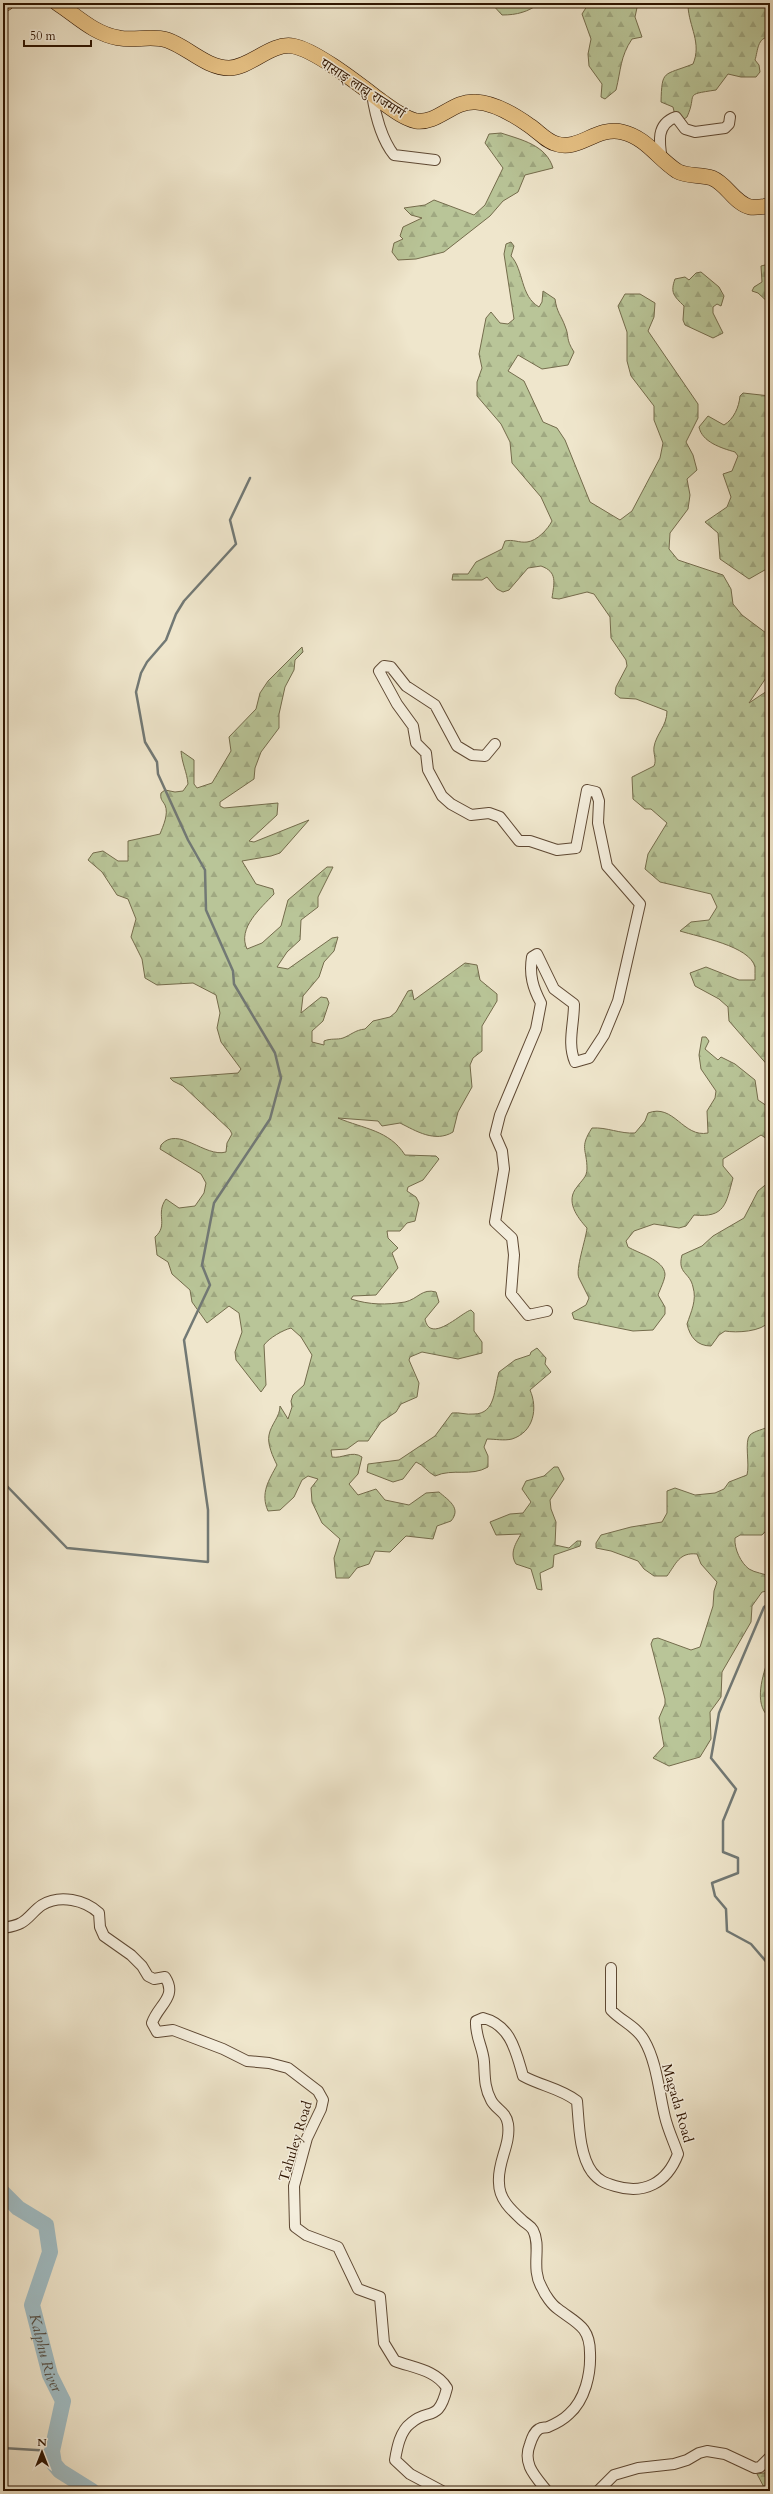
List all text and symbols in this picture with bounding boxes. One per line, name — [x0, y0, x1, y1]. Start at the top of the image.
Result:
scale bar — [24, 22, 91, 48]
text: 50 m — [30, 28, 57, 44]
street label: पासाङ् लाह्मु राजमार्ग — [316, 53, 410, 124]
street label: Magada Road — [657, 2062, 698, 2145]
street label: Tahuley Road — [274, 2098, 317, 2184]
water label: Kalphu River — [25, 2312, 67, 2396]
north arrow — [22, 2432, 62, 2472]
text: N — [37, 2435, 47, 2450]

